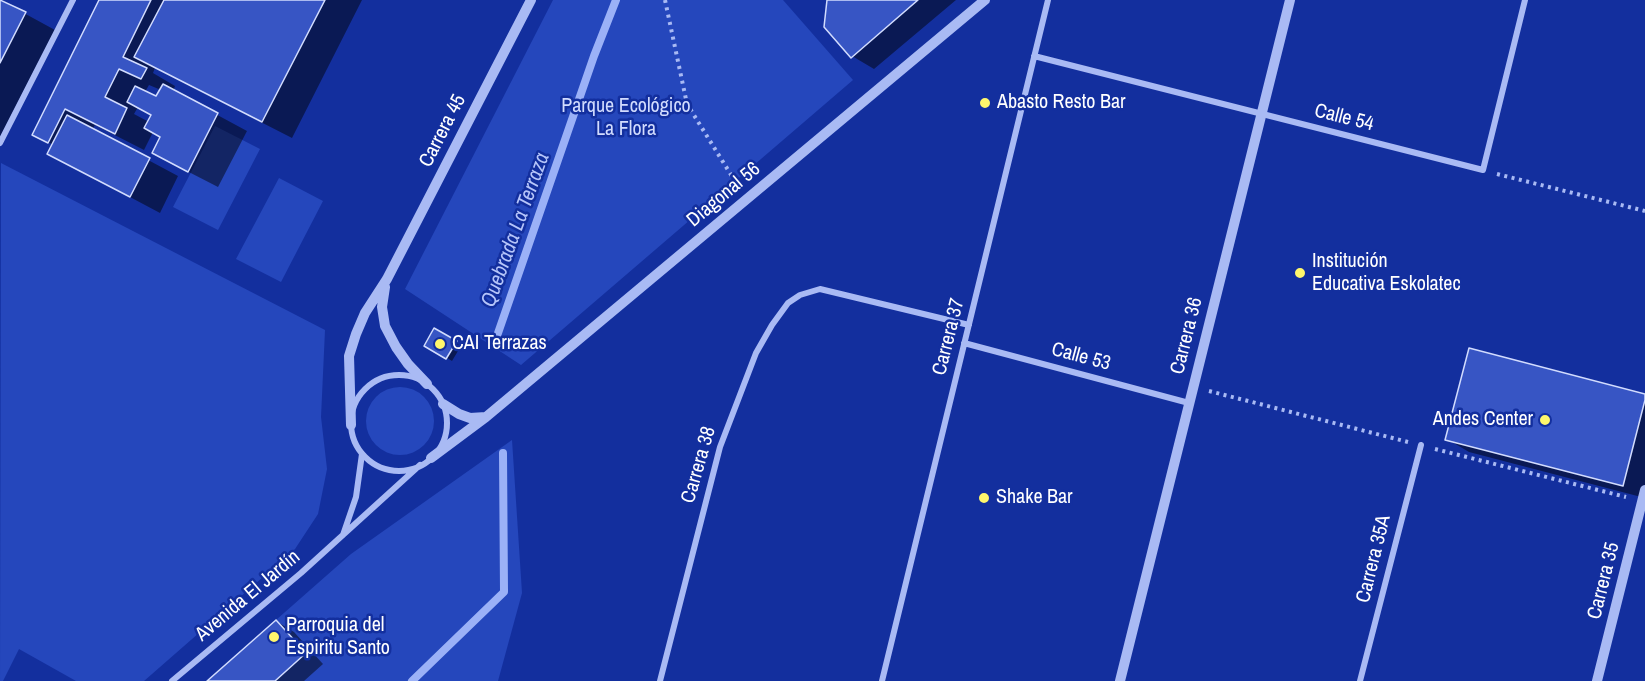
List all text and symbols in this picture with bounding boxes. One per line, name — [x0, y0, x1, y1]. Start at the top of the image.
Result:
street label: Carrera 45 — [415, 91, 471, 171]
place label: Abasto Resto Bar — [997, 91, 1126, 115]
park label: Parque Ecológico La Flora — [561, 95, 691, 142]
marker: Abasto Resto Bar — [978, 96, 992, 110]
street label: Calle 54 — [1312, 99, 1376, 137]
water label: Quebrada La Terraza — [476, 149, 556, 311]
street label: Diagonal 56 — [682, 157, 766, 233]
place label: Institución Educativa Eskolatec — [1312, 250, 1461, 297]
marker: Institución Educativa Eskolatec — [1293, 266, 1307, 280]
street label: Carrera 36 — [1166, 295, 1208, 377]
street label: Carrera 37 — [928, 296, 970, 378]
place label: CAI Terrazas — [452, 332, 547, 356]
marker: CAI Terrazas — [433, 337, 447, 351]
street label: Calle 53 — [1049, 338, 1113, 376]
place label: Andes Center — [1433, 408, 1533, 432]
marker: Andes Center — [1538, 413, 1552, 427]
street label: Carrera 38 — [677, 424, 721, 506]
place label: Shake Bar — [996, 486, 1073, 510]
marker: Shake Bar — [977, 491, 991, 505]
street label: Carrera 35A — [1352, 513, 1396, 605]
street label: Carrera 35 — [1583, 540, 1625, 622]
street label: Avenida El Jardín — [191, 545, 305, 647]
place label: Parroquia del Espiritu Santo — [286, 614, 390, 661]
marker: Parroquia del Espiritu Santo — [267, 630, 281, 644]

